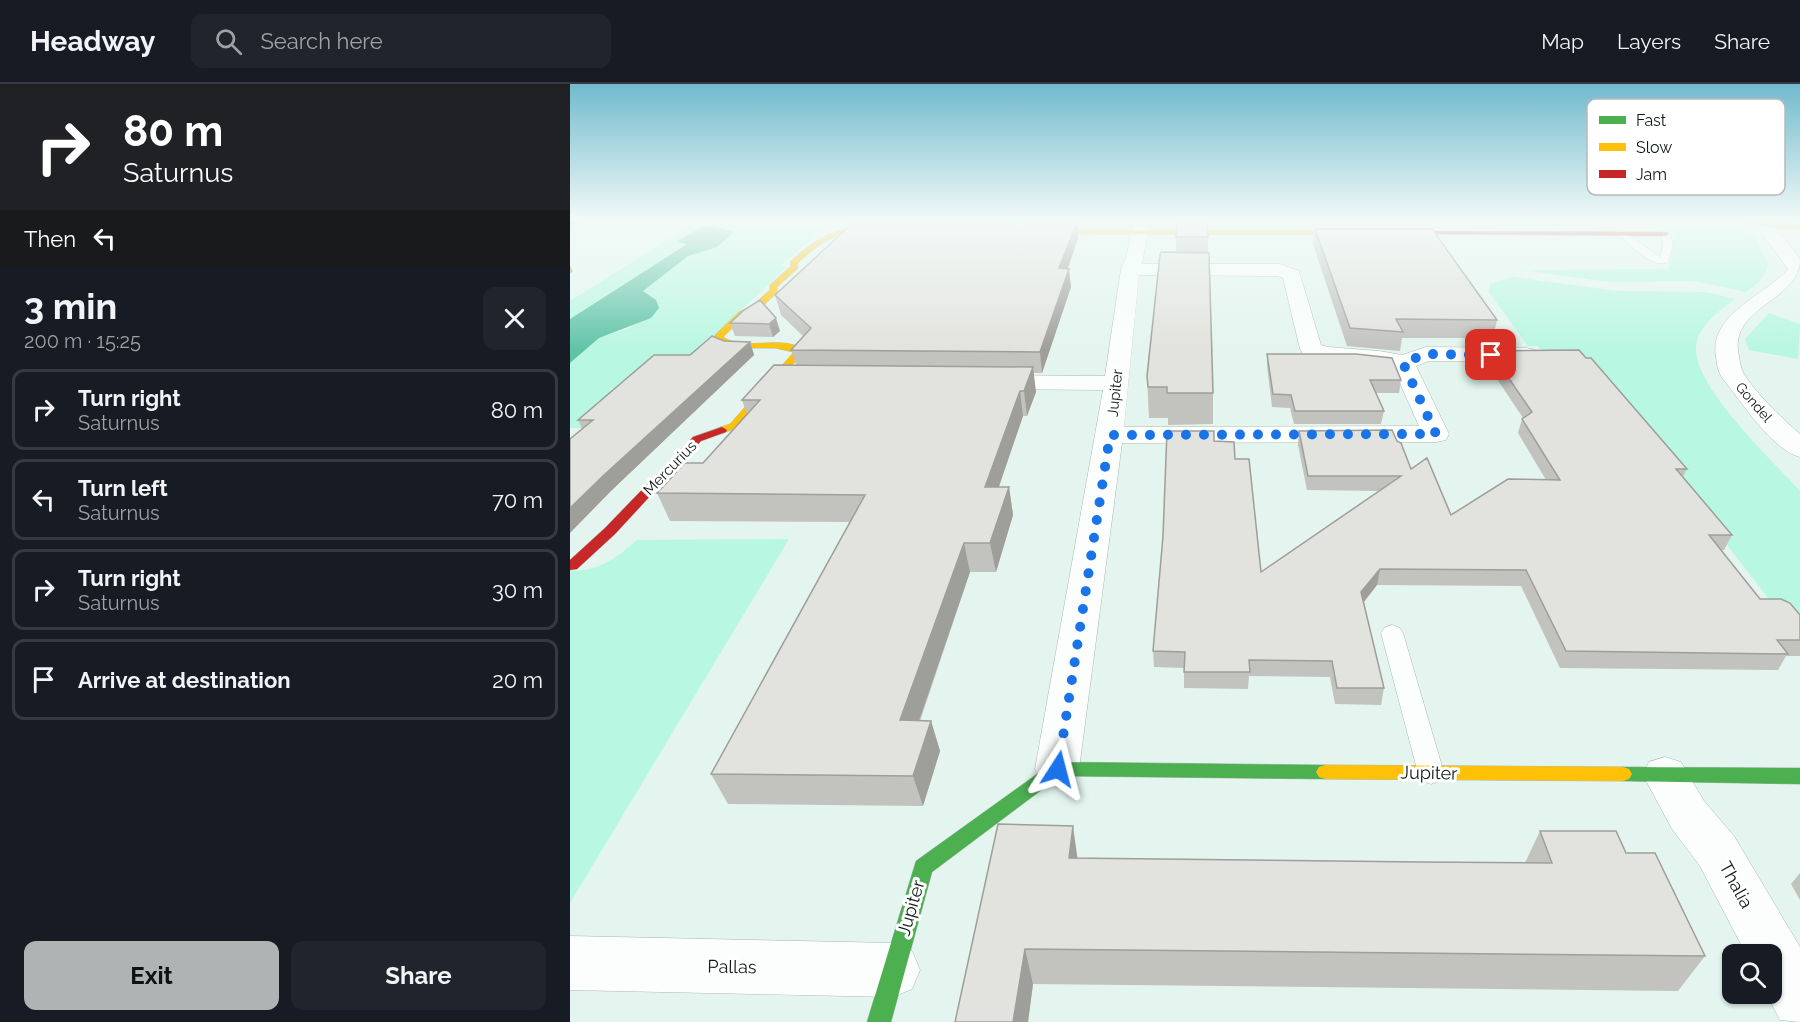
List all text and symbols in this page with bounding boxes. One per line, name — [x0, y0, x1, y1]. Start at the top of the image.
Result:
search box — [191, 14, 611, 68]
text: Headway — [30, 25, 155, 58]
icon: search — [212, 25, 245, 58]
text: Search here — [260, 28, 383, 54]
text: Map — [1541, 29, 1584, 54]
text: Layers — [1617, 29, 1681, 54]
text: Share — [1714, 29, 1770, 54]
legend — [1587, 99, 1785, 195]
text: 80 m — [123, 107, 223, 156]
icon: right — [24, 108, 102, 186]
text: Fast — [1636, 111, 1667, 130]
text: Slow — [1636, 138, 1672, 157]
text: Saturnus — [123, 157, 233, 188]
text: Jam — [1636, 165, 1667, 184]
icon: left — [88, 222, 121, 255]
text: Then — [24, 226, 76, 252]
text: 3 min — [24, 285, 117, 327]
button: close — [483, 287, 546, 350]
text: 200 m · 15:25 — [24, 329, 141, 353]
pin — [1465, 329, 1516, 380]
icon: arrive — [1474, 338, 1507, 371]
street label: Jupiter — [1104, 368, 1127, 418]
street label: Gondel — [1732, 379, 1776, 425]
text: Turn right — [78, 385, 181, 411]
icon: right — [27, 393, 60, 426]
text: 80 m — [491, 397, 543, 423]
text: Saturnus — [78, 411, 160, 435]
street label: Mercurius — [640, 437, 700, 499]
text: Turn left — [78, 475, 168, 501]
icon: left — [27, 483, 60, 516]
text: 70 m — [492, 487, 543, 513]
text: Saturnus — [78, 501, 160, 525]
text: Turn right — [78, 565, 181, 591]
icon: right — [27, 573, 60, 606]
text: 30 m — [492, 577, 543, 603]
text: Saturnus — [78, 591, 160, 615]
icon: arrive — [27, 663, 60, 696]
text: Arrive at destination — [78, 667, 291, 693]
text: 20 m — [492, 667, 543, 693]
position arrow — [1026, 737, 1090, 801]
street label: Jupiter — [1400, 762, 1458, 784]
street label: Thalia — [1715, 858, 1758, 912]
street label: Jupiter — [893, 877, 929, 938]
button: Exit — [24, 941, 279, 1010]
button: Share — [291, 941, 546, 1010]
map controls — [1722, 944, 1782, 1004]
button: search — [1722, 944, 1782, 1004]
street label: Pallas — [707, 956, 757, 977]

